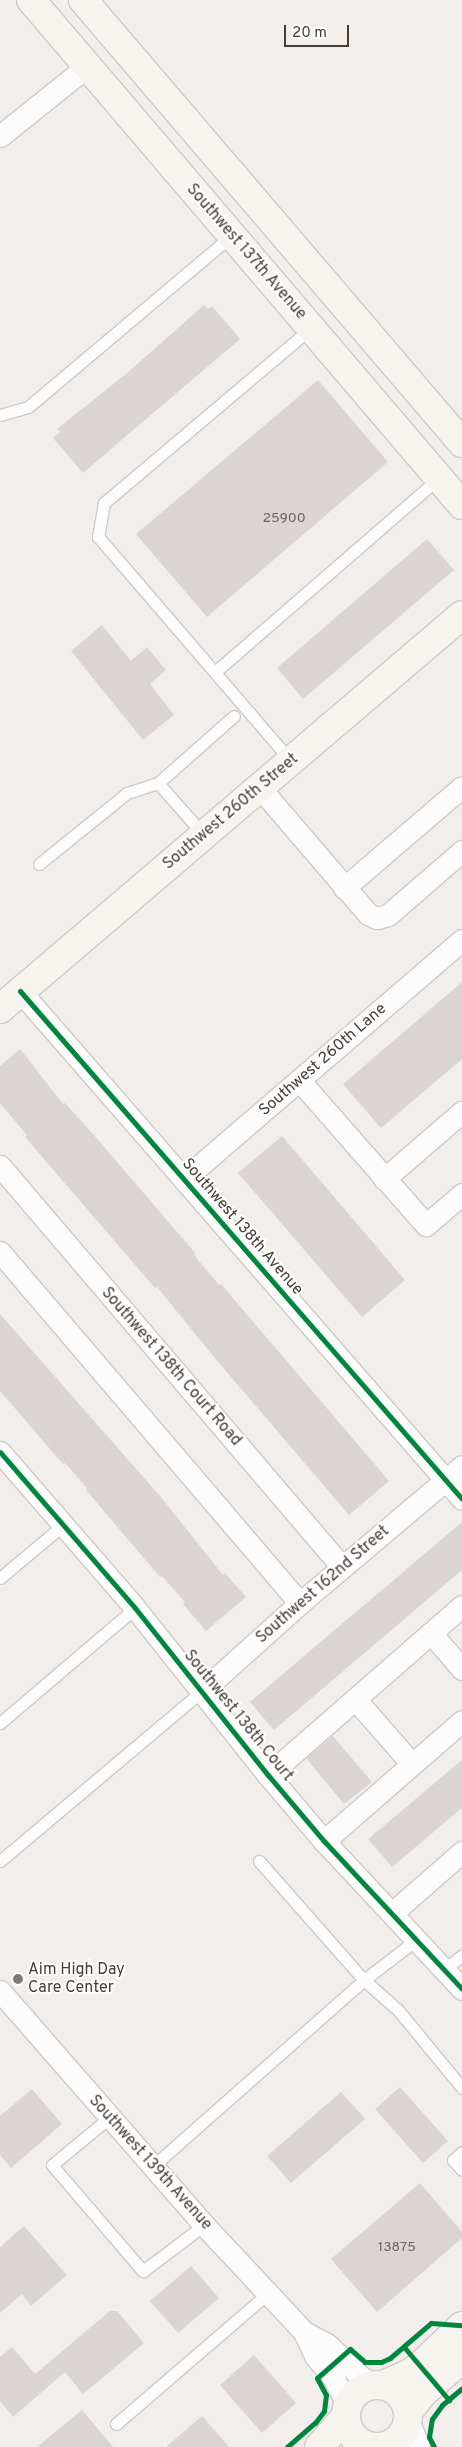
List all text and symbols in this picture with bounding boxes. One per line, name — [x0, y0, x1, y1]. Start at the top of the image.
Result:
scale bar — [287, 15, 352, 47]
text: 20 m — [292, 24, 327, 43]
street label: Southwest 137th Avenue — [182, 180, 310, 324]
house number: 25900 — [262, 511, 306, 527]
street label: Southwest 260th Street — [159, 750, 303, 874]
street label: Southwest 260th Lane — [255, 1000, 391, 1120]
street label: Southwest 138th Avenue — [177, 1154, 307, 1300]
street label: Southwest 138th Court Road — [97, 1284, 245, 1450]
street label: Southwest 162nd Street — [253, 1522, 393, 1648]
street label: Southwest 138th Court — [179, 1647, 297, 1785]
place label: Aim High Day Care Center — [28, 1960, 125, 1998]
marker: Aim High Day Care Center — [12, 1973, 24, 1985]
street label: Southwest 139th Avenue — [84, 2091, 216, 2235]
house number: 13875 — [378, 2240, 416, 2256]

